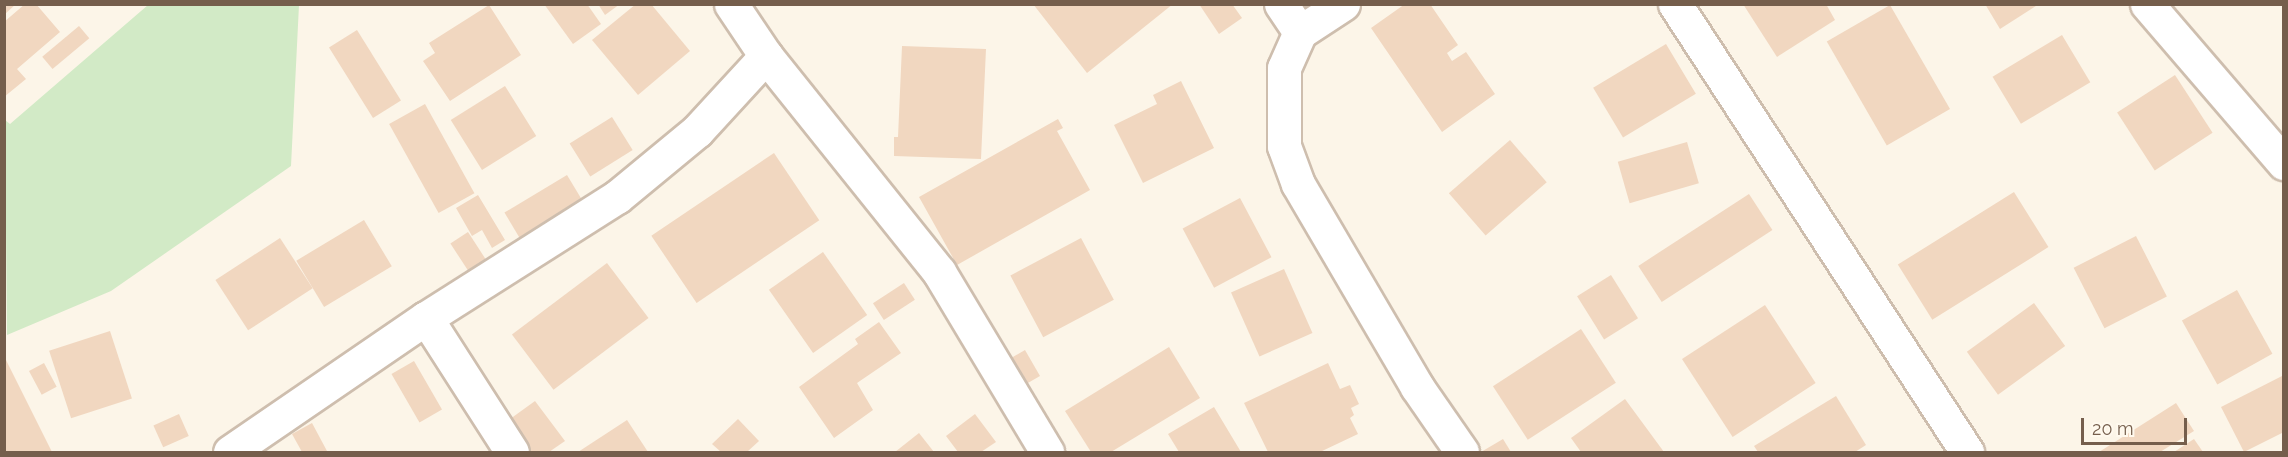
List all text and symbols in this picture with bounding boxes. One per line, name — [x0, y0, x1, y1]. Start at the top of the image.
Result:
scale bar — [2084, 406, 2190, 444]
text: 20 m — [2092, 418, 2134, 439]

